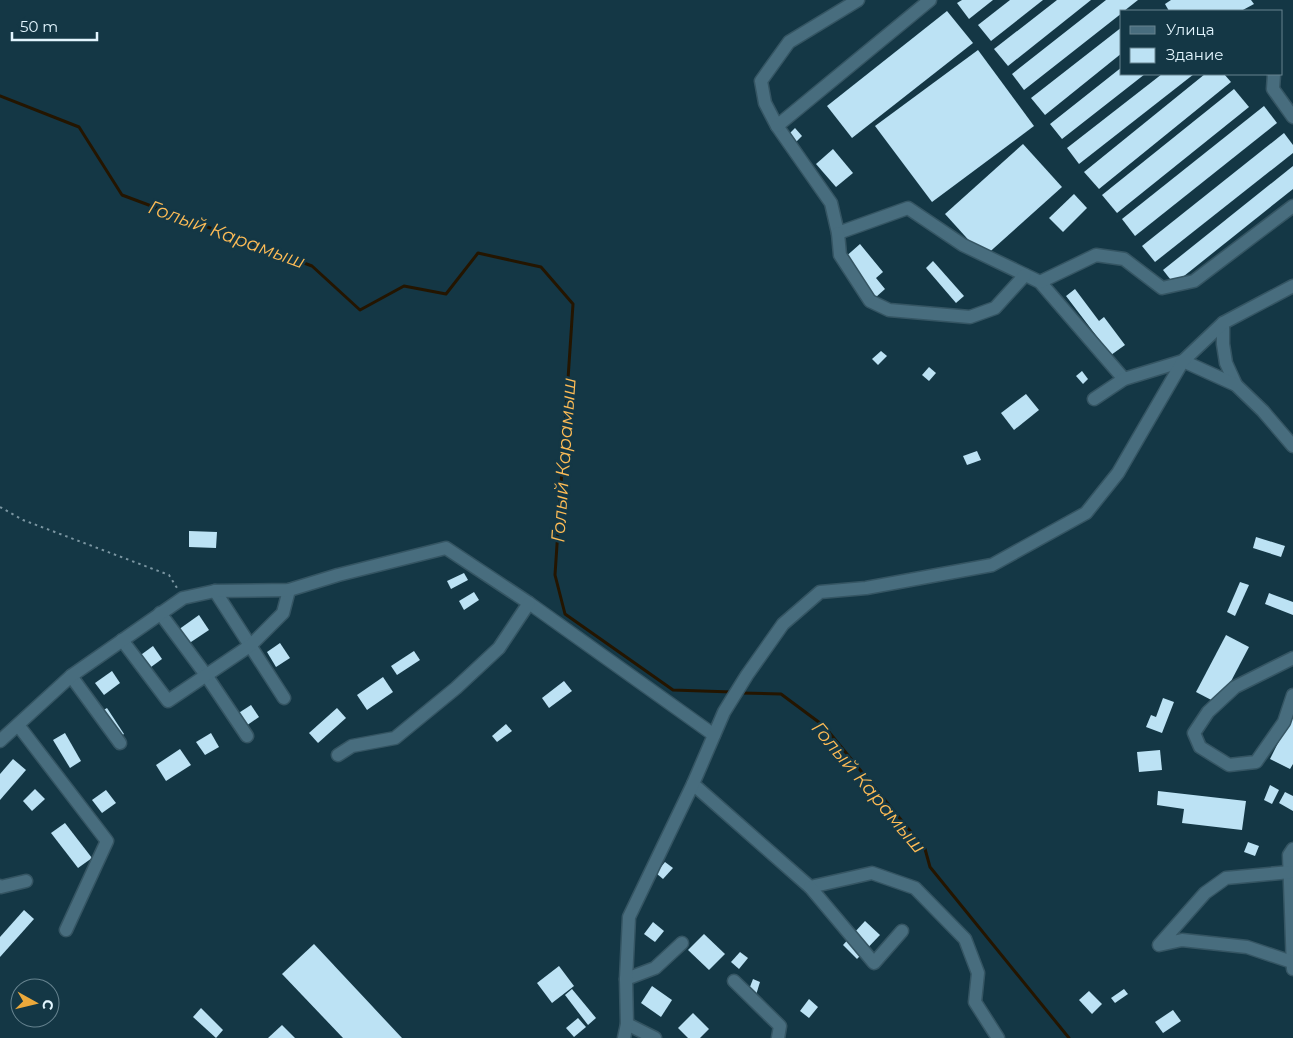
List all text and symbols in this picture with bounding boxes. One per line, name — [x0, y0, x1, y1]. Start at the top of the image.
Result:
scale bar — [12, 10, 98, 42]
legend — [1120, 10, 1283, 75]
text: 50 m — [20, 17, 58, 36]
text: Улица — [1166, 20, 1214, 39]
text: Здание — [1166, 45, 1224, 64]
water label: Голый Карамыш — [145, 195, 308, 274]
water label: Голый Карамыш — [546, 377, 581, 543]
water label: Голый Карамыш — [807, 717, 931, 858]
north arrow — [10, 978, 60, 1028]
text: С — [38, 999, 57, 1011]

